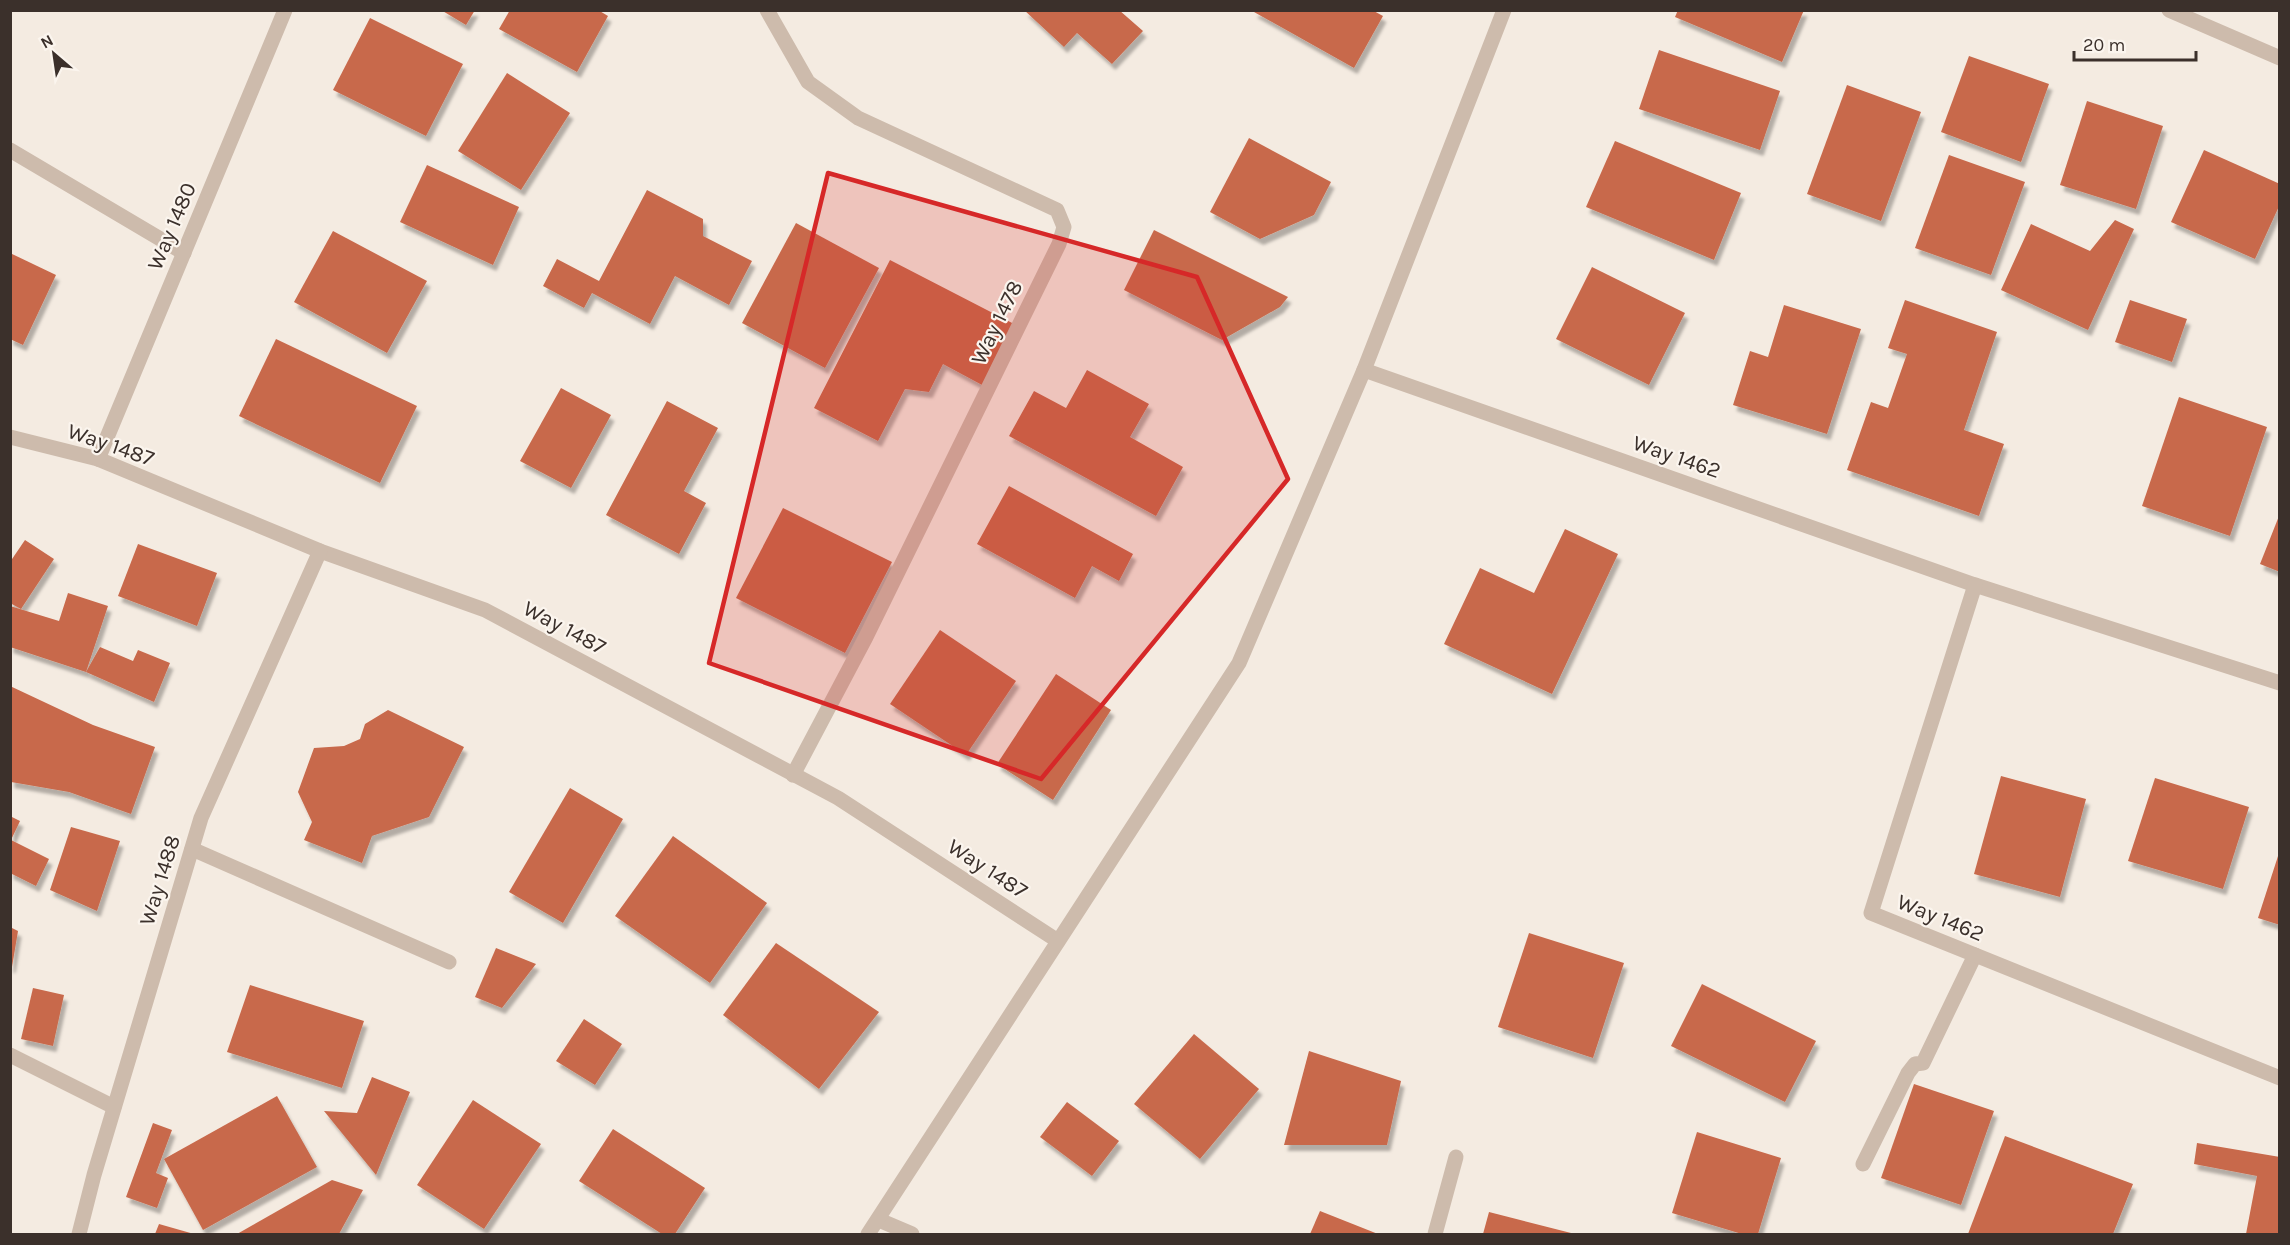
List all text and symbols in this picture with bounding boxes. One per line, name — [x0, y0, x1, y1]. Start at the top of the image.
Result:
north arrow — [24, 24, 84, 84]
scale bar — [2074, 24, 2196, 62]
text: N — [37, 30, 57, 52]
text: 20 m — [2083, 34, 2125, 56]
street label: Way 1480 — [142, 179, 202, 274]
street label: Way 1478 — [965, 276, 1028, 369]
street label: Way 1487 — [64, 418, 157, 472]
street label: Way 1462 — [1629, 430, 1724, 484]
street label: Way 1487 — [519, 595, 610, 660]
street label: Way 1488 — [134, 832, 186, 929]
street label: Way 1487 — [943, 833, 1032, 904]
street label: Way 1462 — [1893, 889, 1988, 947]

